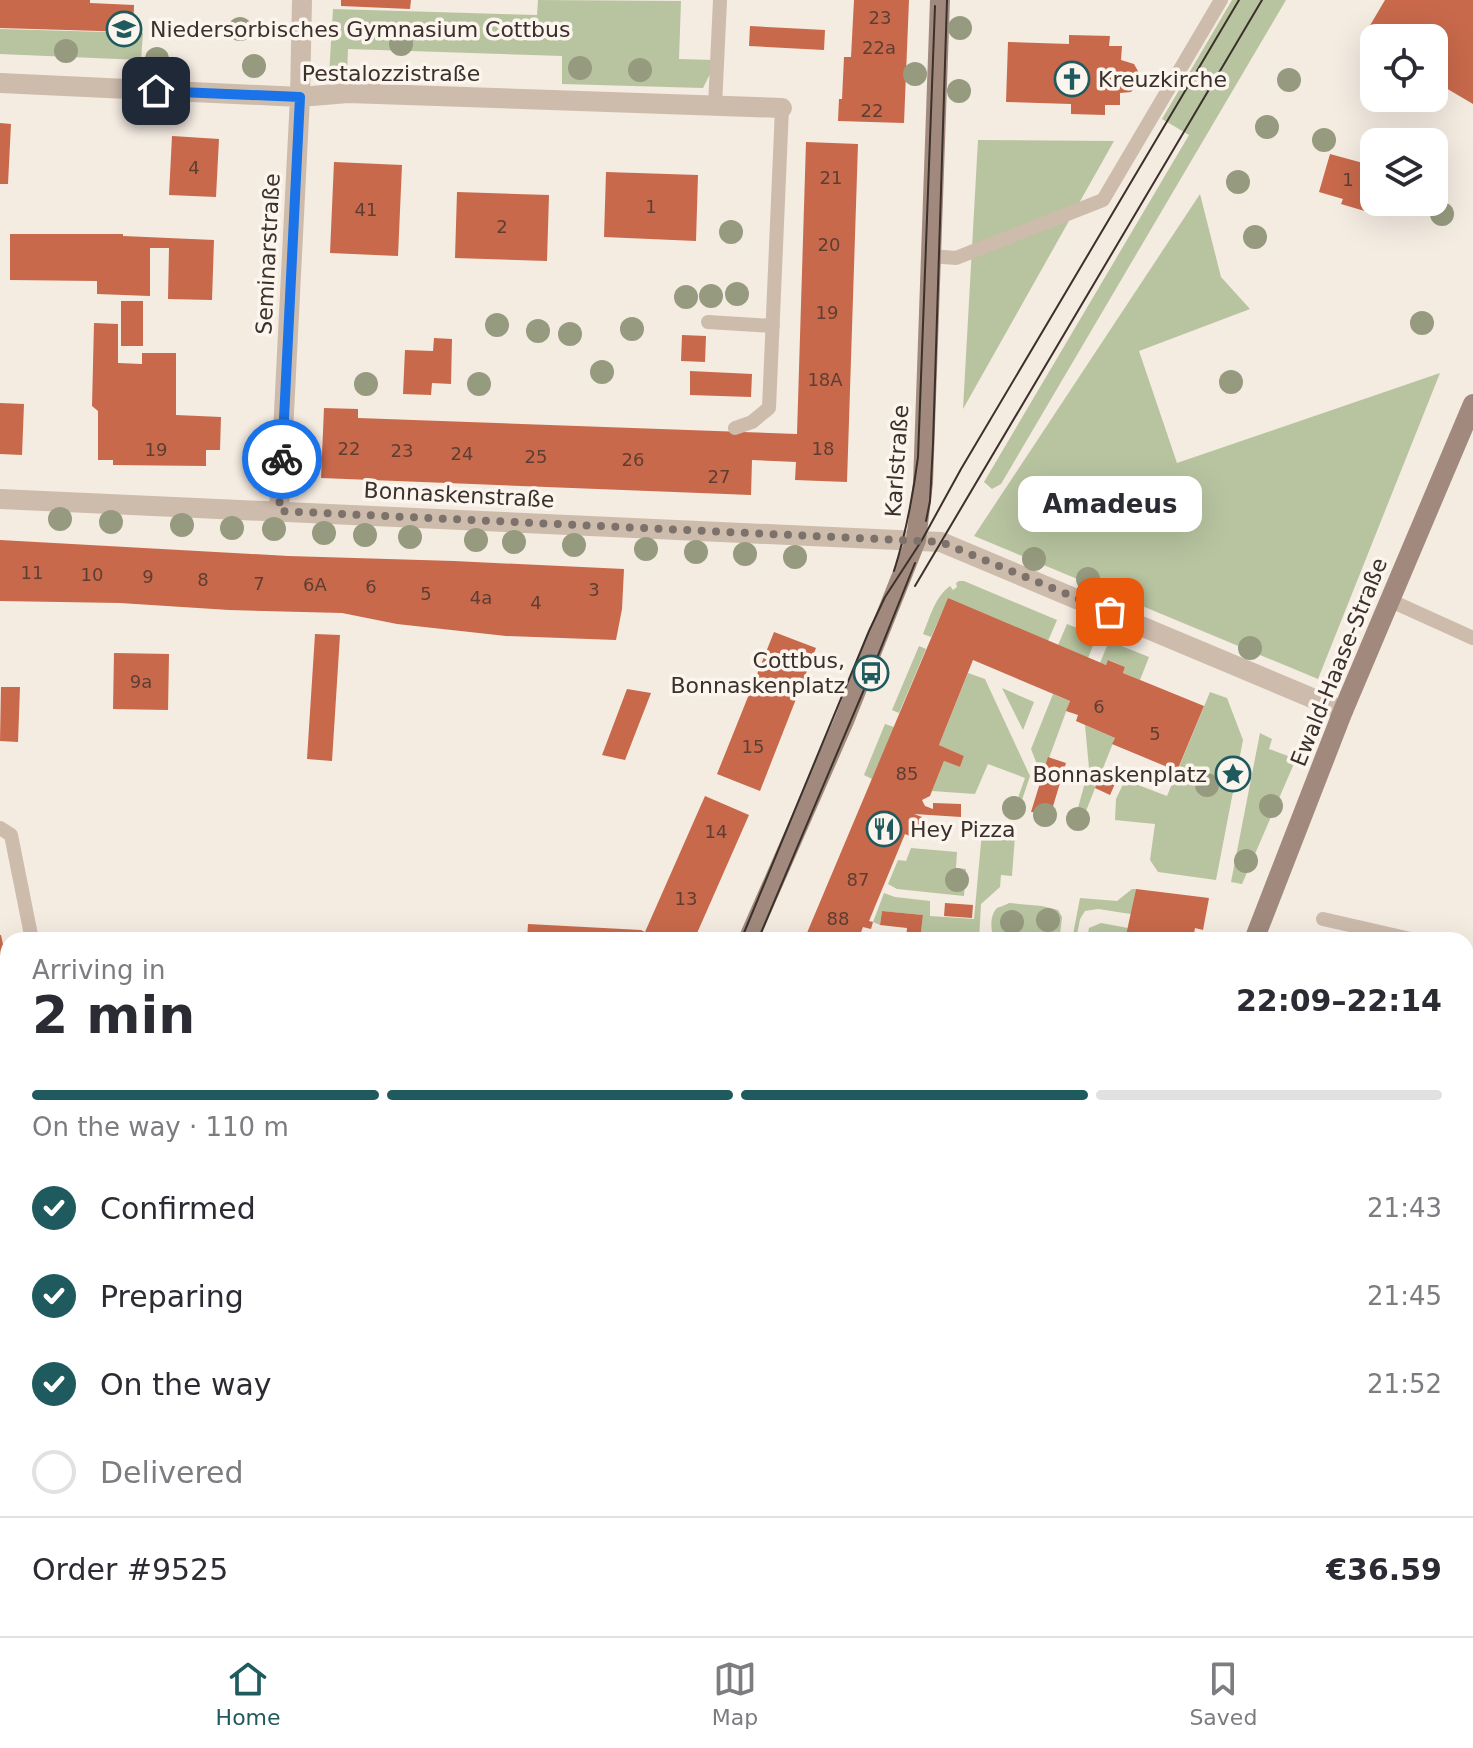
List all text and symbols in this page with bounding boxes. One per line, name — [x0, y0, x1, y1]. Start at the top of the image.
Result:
house number: 23 — [869, 7, 891, 28]
school or university icon: Niedersorbisches Gymnasium Cottbus — [105, 10, 143, 48]
place label: Niedersorbisches Gymnasium Cottbus — [150, 17, 571, 42]
map controls — [1360, 24, 1448, 216]
button: locate — [1360, 24, 1448, 112]
house number: 22a — [862, 37, 896, 58]
pin — [122, 57, 190, 125]
church icon: Kreuzkirche — [1053, 60, 1091, 98]
street label: Pestalozzistraße — [302, 61, 480, 86]
place label: Kreuzkirche — [1098, 67, 1227, 92]
icon: home — [134, 69, 178, 113]
house number: 22 — [861, 100, 883, 121]
button: layers — [1360, 128, 1448, 216]
house number: 4 — [188, 157, 200, 178]
house number: 21 — [820, 167, 842, 188]
house number: 1 — [1342, 169, 1354, 190]
street label: Seminarstraße — [251, 173, 285, 335]
house number: 1 — [645, 196, 657, 217]
house number: 41 — [355, 199, 377, 220]
house number: 2 — [496, 216, 508, 237]
house number: 20 — [818, 234, 840, 255]
house number: 19 — [816, 302, 838, 323]
house number: 18A — [807, 369, 843, 390]
street label: Karlstraße — [881, 404, 913, 518]
courier — [242, 419, 322, 499]
icon: bike — [260, 437, 304, 481]
house number: 22 — [338, 438, 360, 459]
house number: 18 — [812, 438, 834, 459]
house number: 19 — [145, 439, 167, 460]
house number: 23 — [391, 440, 413, 461]
house number: 24 — [451, 443, 473, 464]
house number: 25 — [525, 446, 547, 467]
house number: 26 — [622, 449, 644, 470]
house number: 27 — [708, 466, 730, 487]
callout: Amadeus — [1018, 476, 1202, 532]
street label: Bonnaskenstraße — [363, 478, 555, 512]
text: Amadeus — [1043, 489, 1178, 519]
street label: Ewald-Haase-Straße — [1286, 554, 1392, 770]
house number: 11 — [21, 562, 43, 583]
house number: 10 — [81, 564, 103, 585]
house number: 9 — [142, 566, 154, 587]
house number: 8 — [197, 569, 209, 590]
house number: 7 — [253, 573, 265, 594]
house number: 6A — [303, 574, 328, 595]
house number: 6 — [365, 576, 377, 597]
pin — [1076, 578, 1144, 646]
house number: 3 — [588, 579, 600, 600]
house number: 5 — [420, 583, 432, 604]
house number: 4a — [470, 587, 492, 608]
icon: bag — [1088, 590, 1132, 634]
house number: 4 — [530, 592, 542, 613]
place label: Cottbus, Bonnaskenplatz — [670, 648, 845, 698]
bus stop icon: Cottbus, Bonnaskenplatz — [852, 654, 890, 692]
house number: 9a — [130, 671, 152, 692]
house number: 6 — [1093, 696, 1105, 717]
house number: 5 — [1149, 723, 1161, 744]
house number: 15 — [742, 736, 764, 757]
place icon: Bonnaskenplatz — [1214, 755, 1252, 793]
place label: Bonnaskenplatz — [1032, 762, 1207, 787]
house number: 85 — [896, 763, 918, 784]
restaurant icon: Hey Pizza — [865, 810, 903, 848]
place label: Hey Pizza — [910, 817, 1016, 842]
house number: 14 — [705, 821, 727, 842]
house number: 87 — [847, 869, 869, 890]
house number: 13 — [675, 888, 697, 909]
house number: 88 — [827, 908, 849, 929]
text: Arriving in — [32, 955, 166, 985]
text: 22:09–22:14 — [1236, 983, 1442, 1018]
text: 2 min — [32, 985, 195, 1045]
text: On the way · 110 m — [32, 1112, 289, 1142]
icon: check — [32, 1186, 76, 1230]
text: Confirmed — [100, 1191, 256, 1226]
text: 21:43 — [1367, 1193, 1442, 1223]
icon: check — [32, 1274, 76, 1318]
text: Preparing — [100, 1279, 244, 1314]
text: 21:45 — [1367, 1281, 1442, 1311]
icon: check — [32, 1362, 76, 1406]
text: On the way — [100, 1367, 272, 1402]
text: 21:52 — [1367, 1369, 1442, 1399]
text: Delivered — [100, 1455, 244, 1490]
text: Order #9525 — [32, 1552, 228, 1587]
text: €36.59 — [1326, 1552, 1442, 1587]
tab: Home — [216, 1657, 281, 1730]
tab: Map — [712, 1657, 758, 1730]
tab: Saved — [1189, 1657, 1257, 1730]

